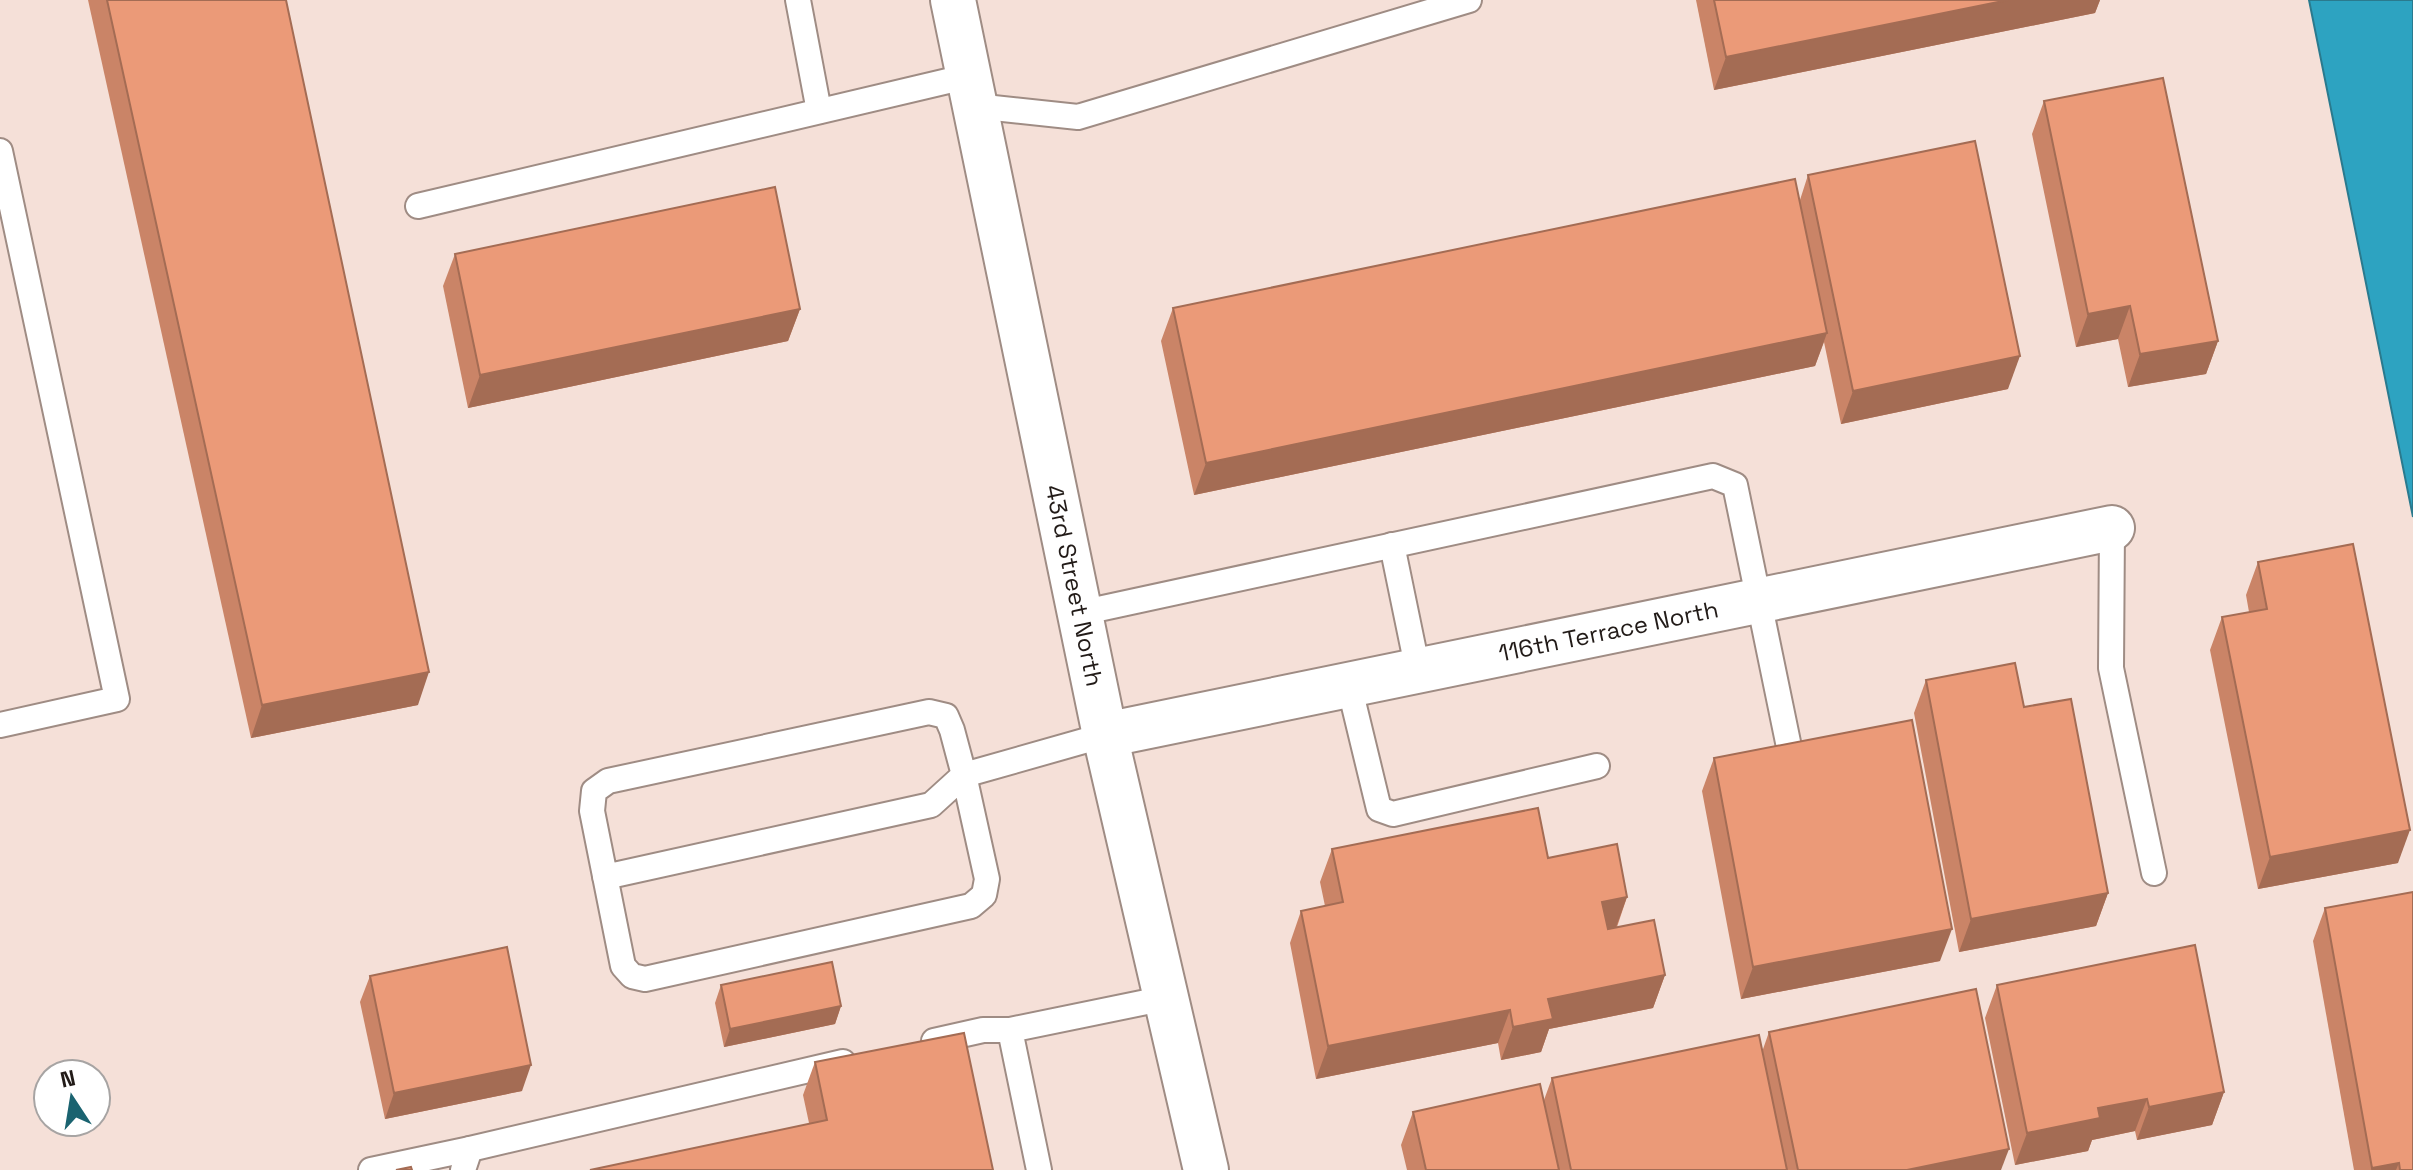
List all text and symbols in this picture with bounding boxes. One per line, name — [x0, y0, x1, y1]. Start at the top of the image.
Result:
street label: 43rd Street North — [1039, 482, 1111, 689]
street label: 116th Terrace North — [1496, 593, 1721, 669]
north arrow — [32, 1058, 112, 1138]
text: N — [58, 1063, 78, 1094]

